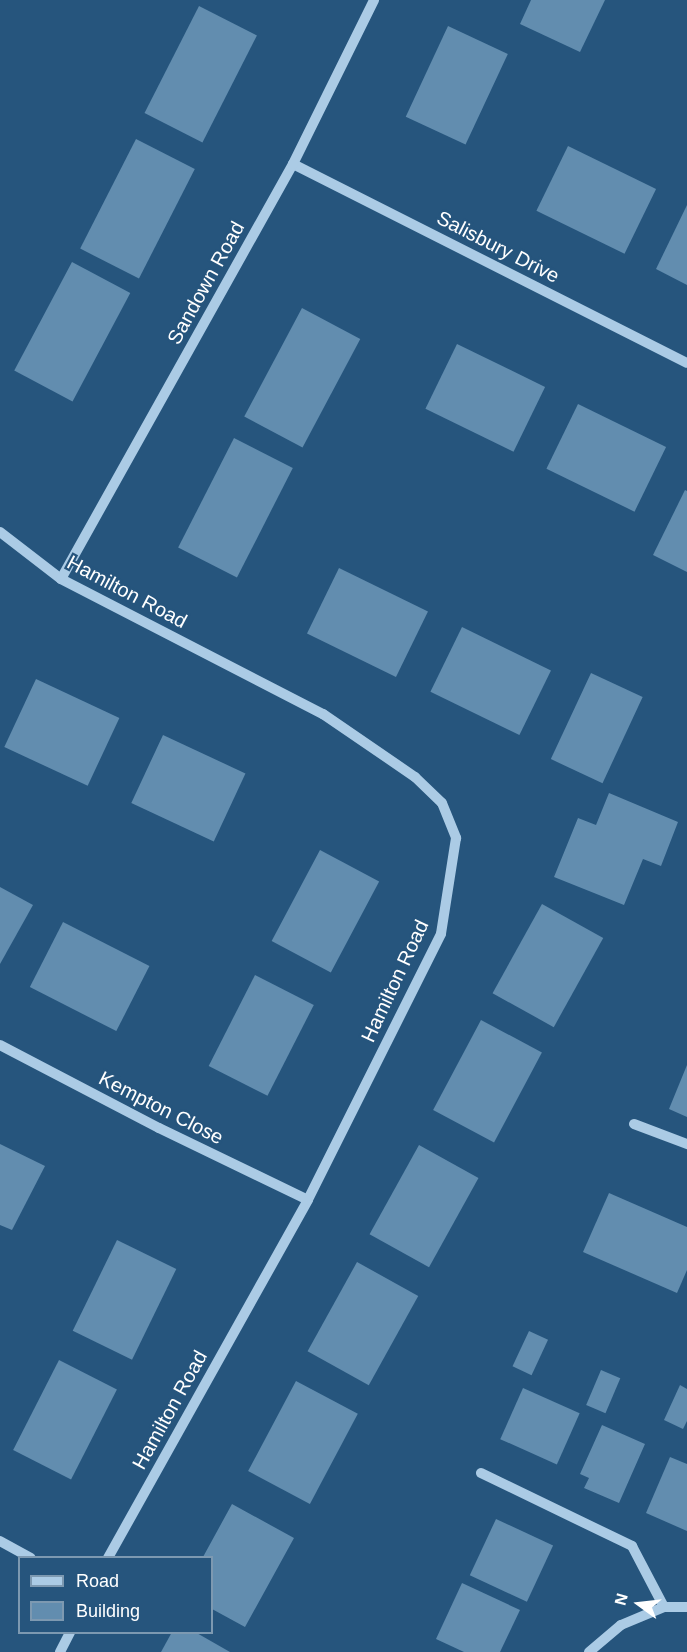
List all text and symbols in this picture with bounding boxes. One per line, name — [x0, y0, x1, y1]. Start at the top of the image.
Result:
street label: Salisbury Drive — [433, 206, 563, 288]
street label: Sandown Road — [162, 217, 250, 349]
street label: Hamilton Road — [63, 550, 191, 634]
street label: Hamilton Road — [356, 916, 434, 1046]
street label: Kempton Close — [95, 1066, 227, 1150]
street label: Hamilton Road — [127, 1346, 213, 1474]
legend — [18, 1556, 213, 1634]
text: Road — [76, 1571, 119, 1591]
north arrow — [609, 1574, 669, 1634]
text: N — [611, 1591, 631, 1607]
text: Building — [76, 1601, 140, 1621]

